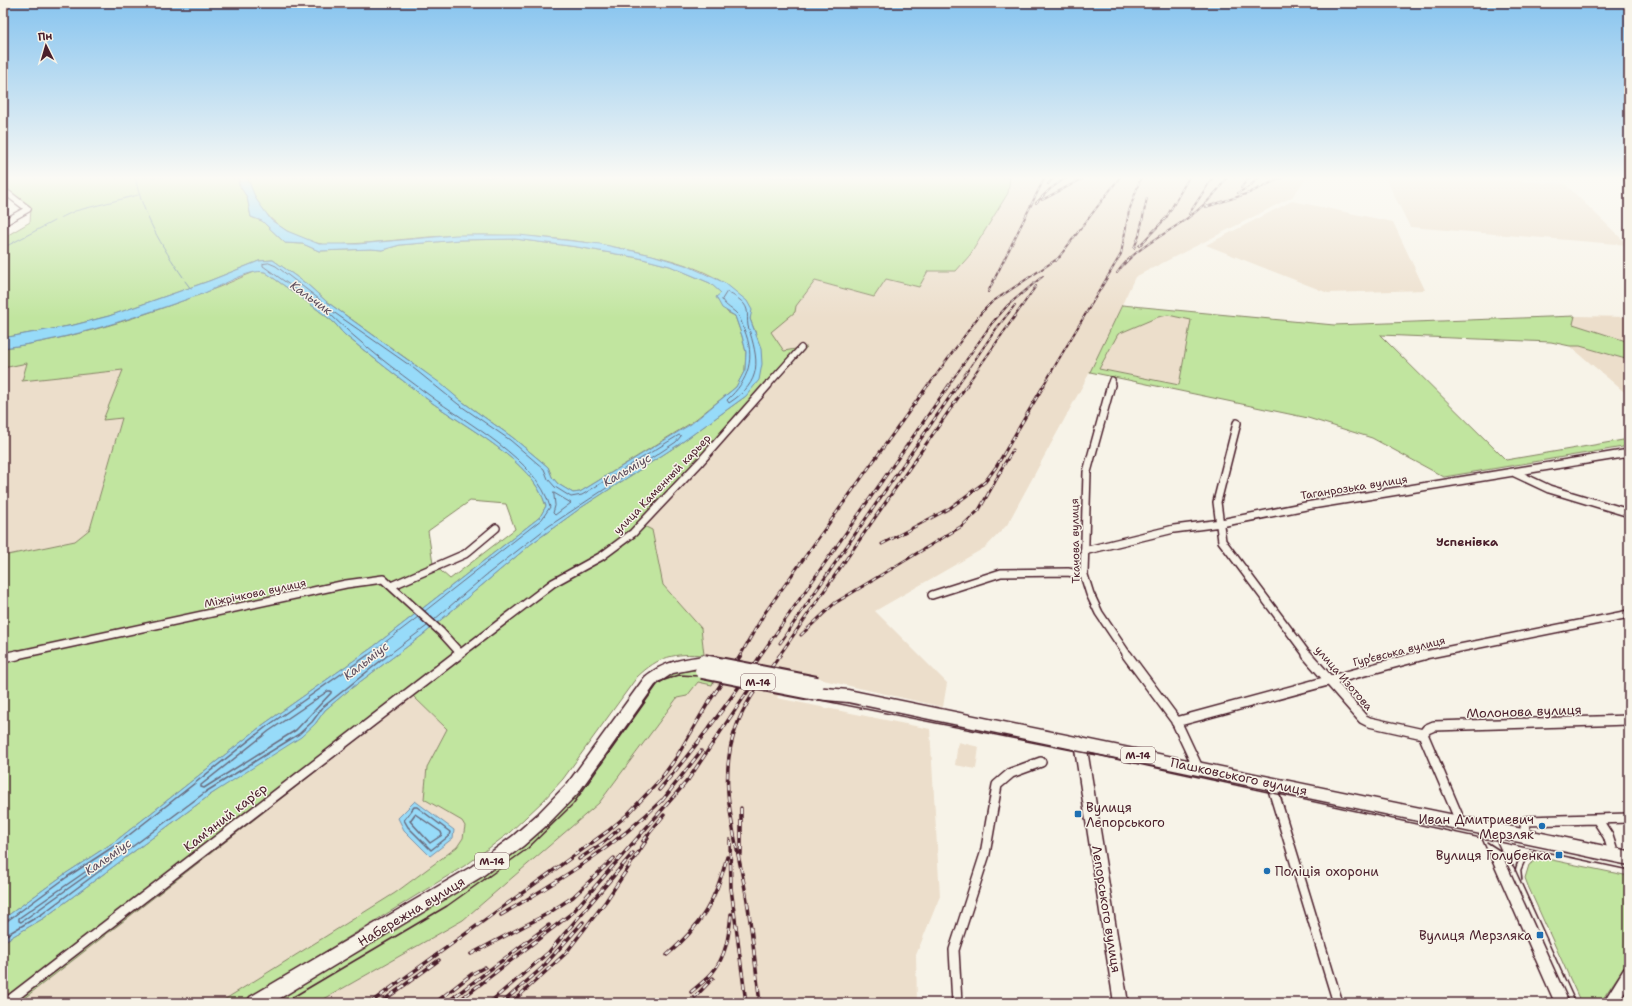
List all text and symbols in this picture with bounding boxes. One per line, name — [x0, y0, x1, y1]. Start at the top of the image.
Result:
north arrow — [26, 26, 66, 66]
text: Пн — [37, 28, 53, 45]
water label: Кальчик — [287, 277, 336, 319]
street label: улица Каменный карьер — [610, 431, 714, 538]
water label: Кальміус — [600, 450, 654, 490]
street label: Таганрозька вулиця — [1299, 472, 1409, 503]
street label: Ткачова вулиця — [1067, 498, 1084, 584]
district label: Успенівка — [1436, 534, 1499, 550]
street label: Міжрічкова вулиця — [203, 575, 308, 612]
street label: Гур’євська вулиця — [1351, 633, 1447, 670]
water label: Кальміус — [340, 638, 392, 684]
street label: улица Изотова — [1311, 643, 1376, 714]
road number: М-14 — [741, 674, 775, 690]
street label: Молонова вулиця — [1466, 701, 1582, 722]
road number: М-14 — [1121, 747, 1155, 763]
street label: Пашковського вулиця — [1169, 754, 1309, 799]
street label: Кам'яний кар'єр — [180, 779, 271, 855]
place label: Вулиця Лепорського — [1086, 799, 1165, 831]
marker: Вулиця Лепорського — [1073, 809, 1083, 819]
place label: Иван Дмитриевич Мерзляк — [1418, 811, 1534, 843]
marker: Иван Дмитриевич Мерзляк — [1537, 821, 1547, 831]
water label: Кальміус — [82, 835, 134, 879]
street label: Лепорського вулиця — [1088, 844, 1125, 974]
place label: Вулиця Голубенка — [1436, 847, 1551, 864]
marker: Вулиця Голубенка — [1554, 850, 1564, 860]
road number: М-14 — [475, 853, 509, 869]
place label: Поліція охорони — [1275, 863, 1379, 880]
marker: Поліція охорони — [1262, 866, 1272, 876]
street label: Набережна вулиця — [354, 873, 468, 950]
place label: Вулиця Мерзляка — [1419, 927, 1532, 944]
marker: Вулиця Мерзляка — [1535, 930, 1545, 940]

